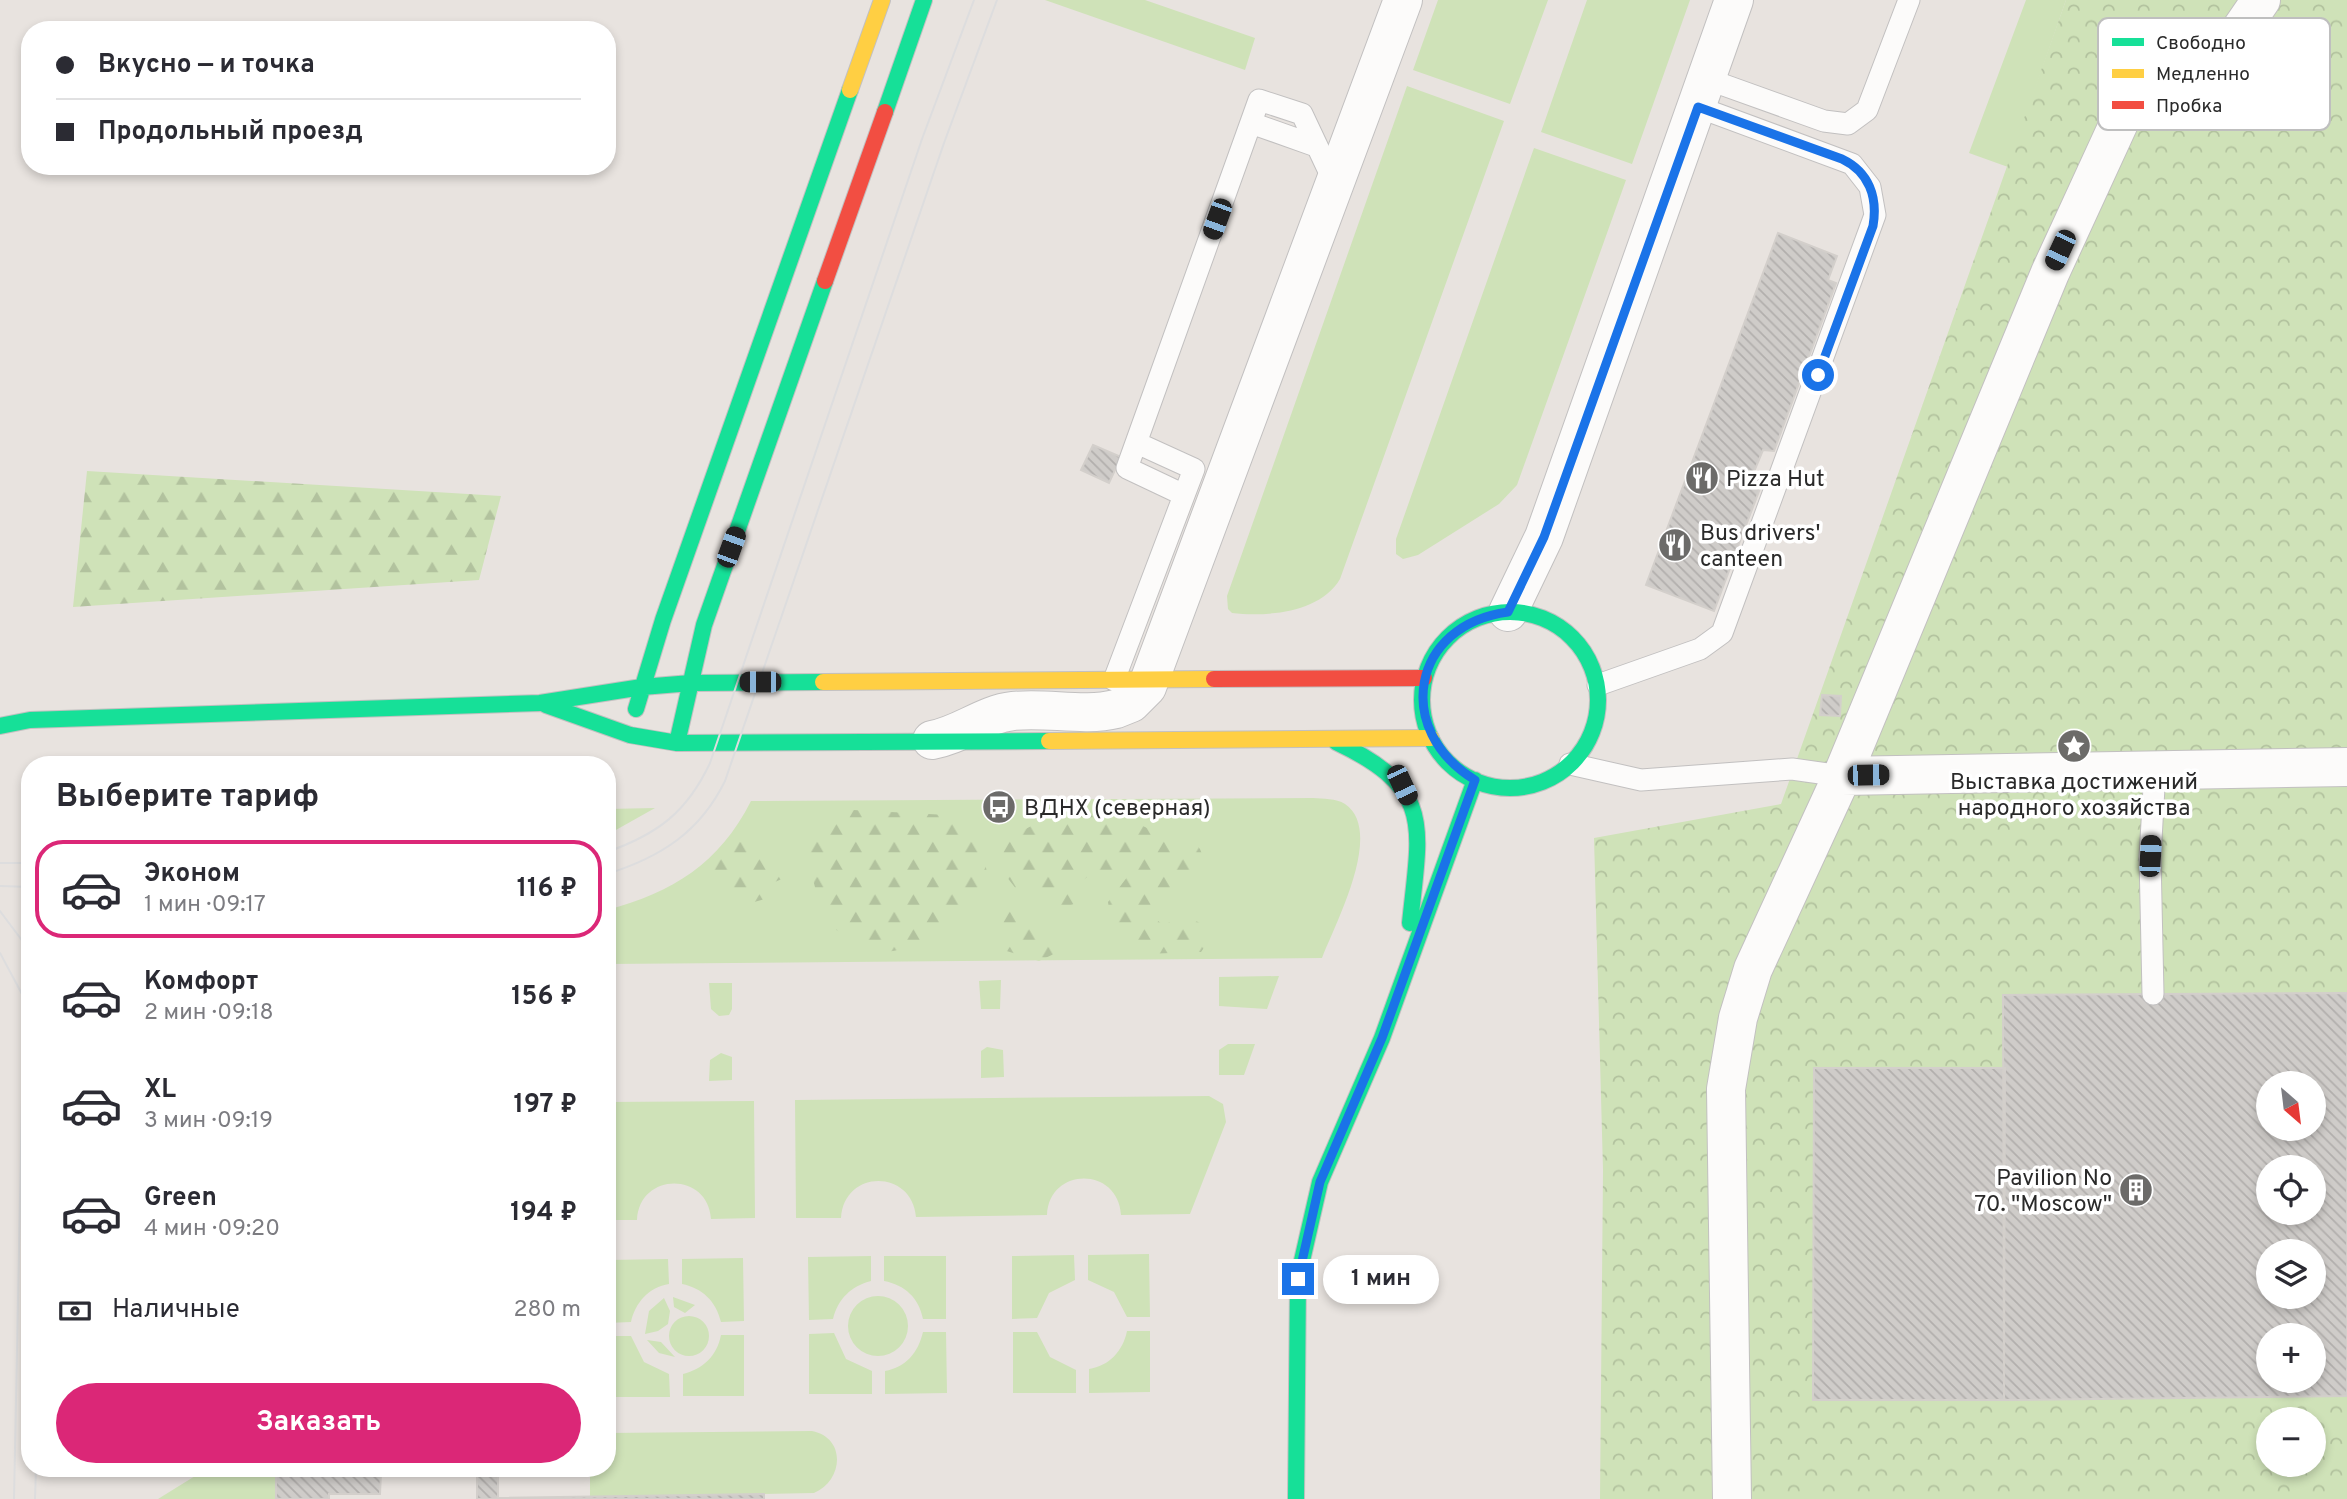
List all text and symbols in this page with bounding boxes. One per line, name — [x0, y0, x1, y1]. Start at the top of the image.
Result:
legend — [2098, 18, 2330, 130]
text: Свободно — [2156, 32, 2246, 56]
text: Вкусно — и точка — [98, 49, 315, 82]
text: Медленно — [2156, 63, 2250, 87]
text: Пробка — [2156, 95, 2222, 119]
text: Продольный проезд — [98, 116, 363, 149]
car — [1200, 196, 1235, 242]
car — [2042, 227, 2079, 273]
route start — [1802, 359, 1834, 391]
restaurant icon: Pizza Hut — [1683, 459, 1721, 497]
place label: Pizza Hut — [1726, 466, 1825, 495]
place label: Bus drivers' canteen — [1700, 520, 1821, 575]
car — [714, 524, 749, 570]
restaurant icon: Bus drivers' canteen — [1656, 526, 1694, 564]
car — [740, 672, 782, 693]
place icon: Выставка достижений народного хозяйства — [2055, 727, 2093, 765]
car — [1384, 762, 1421, 808]
car — [1847, 764, 1890, 786]
place label: Выставка достижений народного хозяйства — [1950, 769, 2198, 824]
text: Выберите тариф — [56, 778, 319, 818]
bus stop icon: ВДНХ (северная) — [980, 788, 1018, 826]
place label: ВДНХ (северная) — [1024, 795, 1211, 824]
car — [2139, 834, 2162, 878]
icon: car — [60, 858, 123, 921]
text: Эконом — [144, 858, 240, 891]
text: 116 ₽ — [517, 873, 577, 906]
text: 1 мин · 09:17 — [144, 891, 266, 920]
icon: car — [60, 966, 123, 1029]
text: Комфорт — [144, 966, 258, 999]
text: 156 ₽ — [511, 981, 577, 1014]
text: 2 мин · 09:18 — [144, 999, 274, 1028]
north arrow — [2256, 1071, 2326, 1141]
map controls — [2256, 1071, 2326, 1477]
icon: car — [60, 1074, 123, 1137]
text: XL — [144, 1074, 176, 1107]
text: 197 ₽ — [514, 1089, 577, 1122]
text: 3 мин · 09:19 — [144, 1107, 273, 1136]
button: locate — [2256, 1155, 2326, 1225]
place label: Pavilion No 70. "Moscow" — [1974, 1165, 2112, 1220]
building icon: Pavilion No 70. "Moscow" — [2117, 1171, 2155, 1209]
icon: car — [60, 1182, 123, 1245]
text: Green — [144, 1182, 217, 1215]
text: 194 ₽ — [510, 1197, 577, 1230]
text: 4 мин · 09:20 — [144, 1215, 280, 1244]
button: layers — [2256, 1239, 2326, 1309]
callout: 1 мин — [1322, 1254, 1438, 1304]
route end — [1282, 1263, 1314, 1295]
text: 1 мин — [1351, 1265, 1411, 1294]
icon: cash — [56, 1292, 94, 1330]
text: Наличные — [112, 1294, 240, 1327]
text: 280 m — [513, 1296, 581, 1325]
button: + — [2256, 1323, 2326, 1393]
button: Заказать — [56, 1383, 581, 1463]
button: − — [2256, 1407, 2326, 1477]

